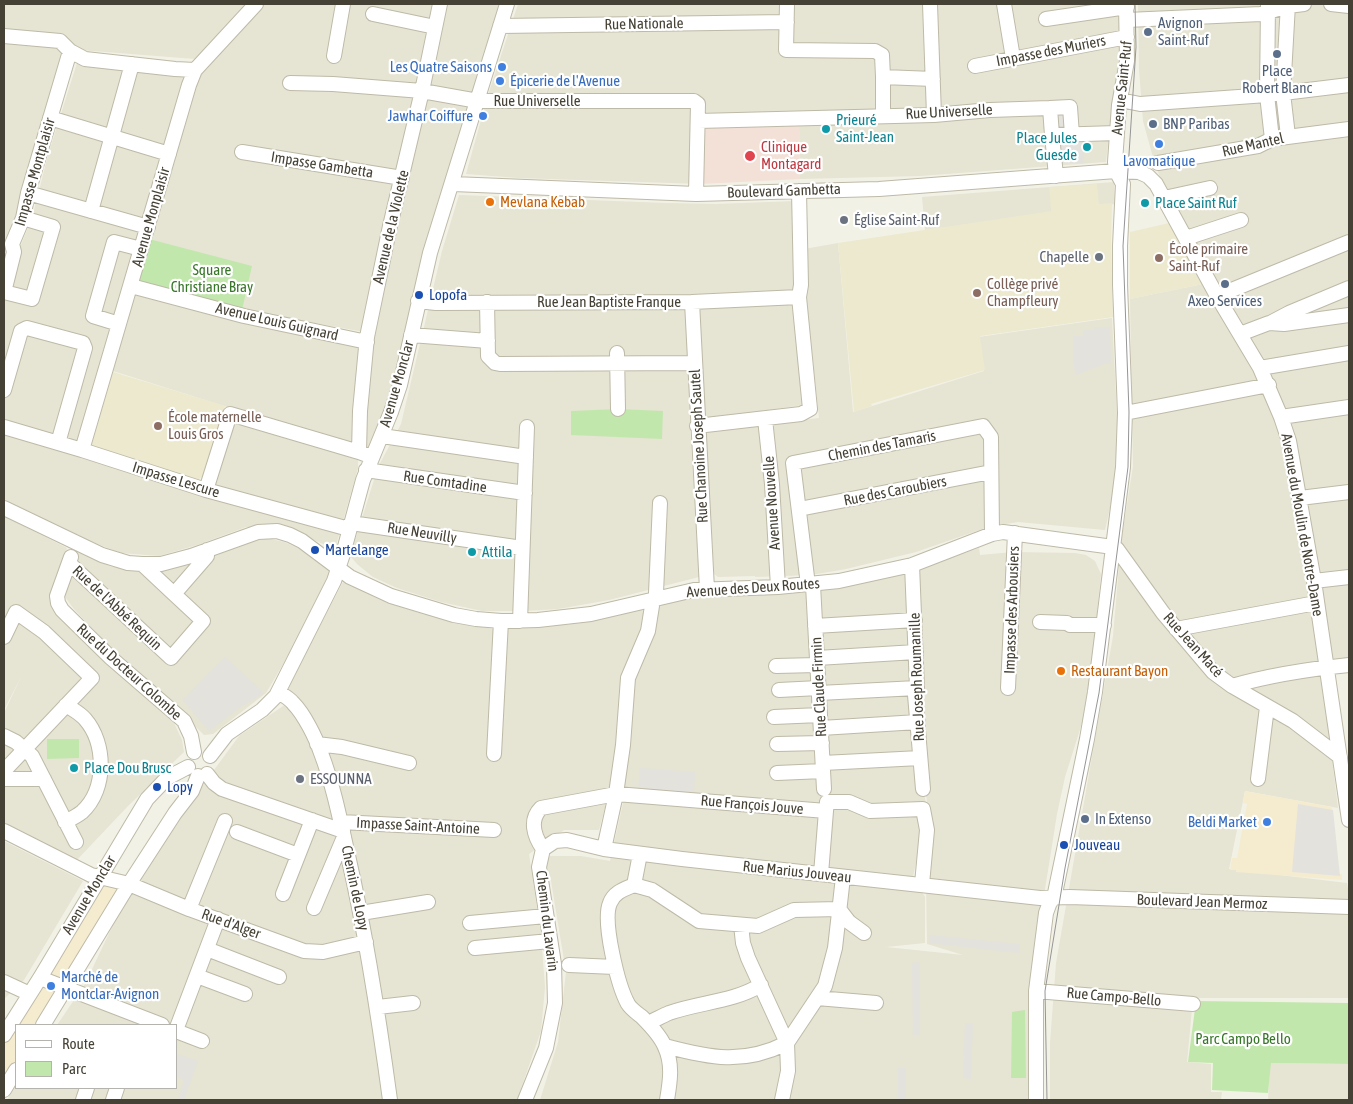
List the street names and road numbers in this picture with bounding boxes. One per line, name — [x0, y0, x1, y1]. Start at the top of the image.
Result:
street label: Rue Nationale — [604, 14, 684, 34]
street label: Impasse des Muriers — [995, 32, 1107, 70]
street label: Avenue Saint-Ruf — [1108, 40, 1136, 136]
street label: Rue Universelle — [493, 92, 581, 110]
street label: Rue Universelle — [905, 101, 993, 123]
street label: Impasse Montplaisir — [11, 116, 59, 228]
street label: Rue Mantel — [1220, 129, 1286, 161]
street label: Impasse Gambetta — [270, 148, 374, 182]
street label: Avenue Monplaisir — [128, 165, 174, 269]
street label: Avenue de la Violette — [369, 168, 413, 286]
street label: Boulevard Gambetta — [727, 180, 841, 202]
street label: Rue Jean Baptiste Franque — [537, 293, 681, 311]
street label: Avenue Louis Guignard — [214, 299, 340, 345]
street label: Avenue Monclar — [376, 339, 418, 429]
street label: Rue Chanoine Joseph Sautel — [686, 368, 712, 524]
street label: Chemin des Tamaris — [827, 427, 937, 465]
street label: Avenue du Moulin de Notre-Dame — [1277, 432, 1327, 618]
street label: Avenue Nouvelle — [760, 455, 784, 551]
street label: Impasse Lescure — [130, 458, 222, 502]
street label: Rue Comtadine — [402, 467, 488, 497]
street label: Rue des Caroubiers — [842, 472, 948, 510]
street label: Rue Neuvilly — [386, 519, 458, 547]
street label: Impasse des Arbousiers — [1001, 546, 1023, 674]
street label: Rue de l'Abbé Requin — [69, 562, 165, 654]
street label: Avenue des Deux Routes — [686, 574, 820, 602]
street label: Rue Jean Macé — [1159, 609, 1227, 681]
street label: Rue Joseph Roumanille — [906, 612, 928, 742]
street label: Rue du Docteur Colombe — [73, 620, 185, 724]
street label: Rue Claude Firmin — [807, 637, 831, 737]
street label: Rue François Jouve — [700, 792, 804, 818]
street label: Impasse Saint-Antoine — [356, 814, 480, 838]
street label: Chemin de Lopy — [337, 844, 373, 932]
street label: Avenue Monclar — [58, 852, 120, 938]
street label: Rue Marius Jouveau — [742, 857, 852, 887]
street label: Chemin du Lavarin — [532, 869, 562, 973]
street label: Boulevard Jean Mermoz — [1136, 891, 1268, 913]
street label: Rue d'Alger — [199, 905, 263, 943]
street label: Rue Campo-Bello — [1066, 984, 1162, 1010]

